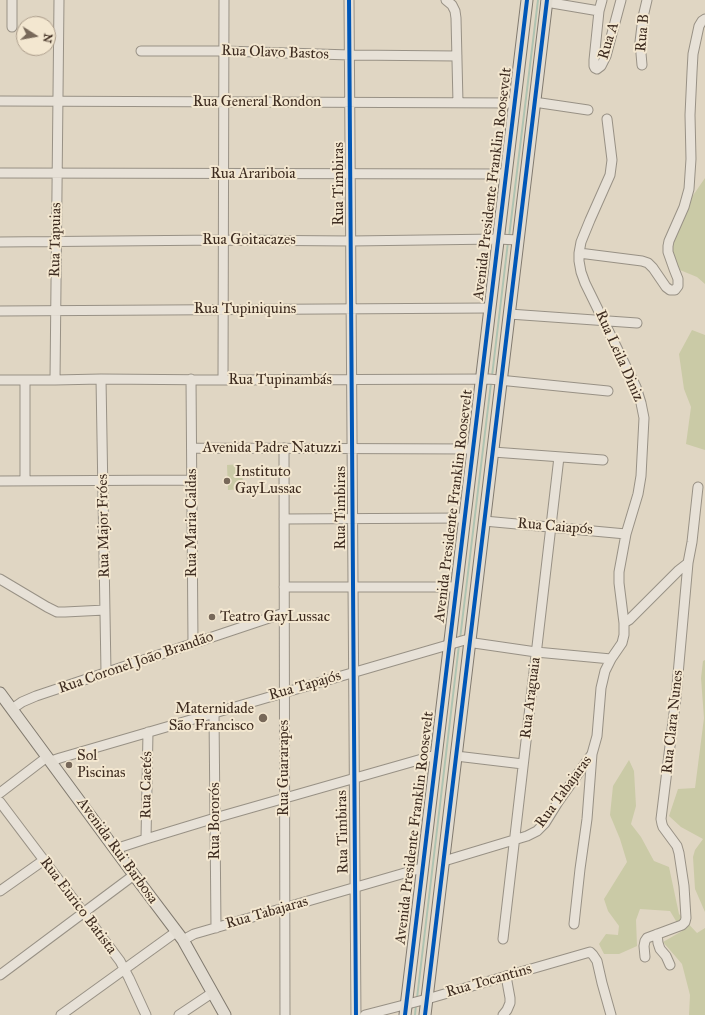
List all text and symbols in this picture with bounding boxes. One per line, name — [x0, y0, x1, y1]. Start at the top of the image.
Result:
street label: Rua B — [632, 13, 654, 53]
north arrow — [16, 16, 56, 56]
street label: Rua A — [595, 20, 623, 62]
text: N — [40, 32, 55, 44]
street label: Rua Olavo Bastos — [221, 42, 329, 64]
street label: Avenida Presidente Franklin Roosevelt — [470, 67, 516, 301]
street label: Rua General Rondon — [193, 93, 321, 111]
street label: Rua Timbiras — [330, 142, 348, 226]
street label: Rua Arariboia — [210, 165, 296, 183]
street label: Rua Tapuias — [46, 202, 66, 278]
street label: Rua Goitacazes — [202, 231, 296, 249]
street label: Rua Tupiniquins — [194, 300, 296, 318]
street label: Rua Leila Diniz — [591, 307, 647, 405]
street label: Rua Tupinambás — [228, 371, 332, 389]
street label: Avenida Presidente Franklin Roosevelt — [431, 389, 477, 623]
street label: Avenida Padre Natuzzi — [202, 439, 342, 457]
place label: Instituto GayLussac — [235, 463, 302, 498]
street label: Rua Timbiras — [332, 466, 350, 550]
street label: Rua Maria Caldas — [183, 469, 201, 577]
street label: Rua Major Fróes — [94, 474, 114, 578]
marker: Instituto GayLussac — [222, 476, 232, 486]
street label: Rua Caiapós — [517, 515, 593, 539]
place label: Teatro GayLussac — [220, 608, 330, 626]
marker: Teatro GayLussac — [207, 612, 217, 622]
street label: Rua Coronel João Brandão — [56, 628, 216, 698]
street label: Rua Araguaia — [517, 656, 545, 740]
street label: Rua Tapajós — [267, 667, 343, 705]
street label: Rua Clara Nunes — [659, 669, 687, 775]
place label: Maternidade São Francisco — [169, 700, 254, 735]
street label: Avenida Presidente Franklin Roosevelt — [392, 711, 438, 945]
marker: Maternidade São Francisco — [257, 712, 269, 724]
street label: Rua Guararapes — [275, 720, 293, 816]
place label: Sol Piscinas — [77, 747, 126, 782]
street label: Rua Caetés — [137, 751, 157, 819]
street label: Rua Tabajaras — [532, 752, 596, 832]
marker: Sol Piscinas — [64, 760, 74, 770]
street label: Rua Bororós — [206, 782, 224, 860]
street label: Rua Timbiras — [333, 790, 353, 874]
street label: Avenida Rui Barbosa — [73, 795, 161, 907]
street label: Rua Eurico Batista — [36, 854, 120, 958]
street label: Rua Tabajaras — [224, 893, 310, 933]
street label: Rua Tocantins — [444, 960, 534, 1002]

